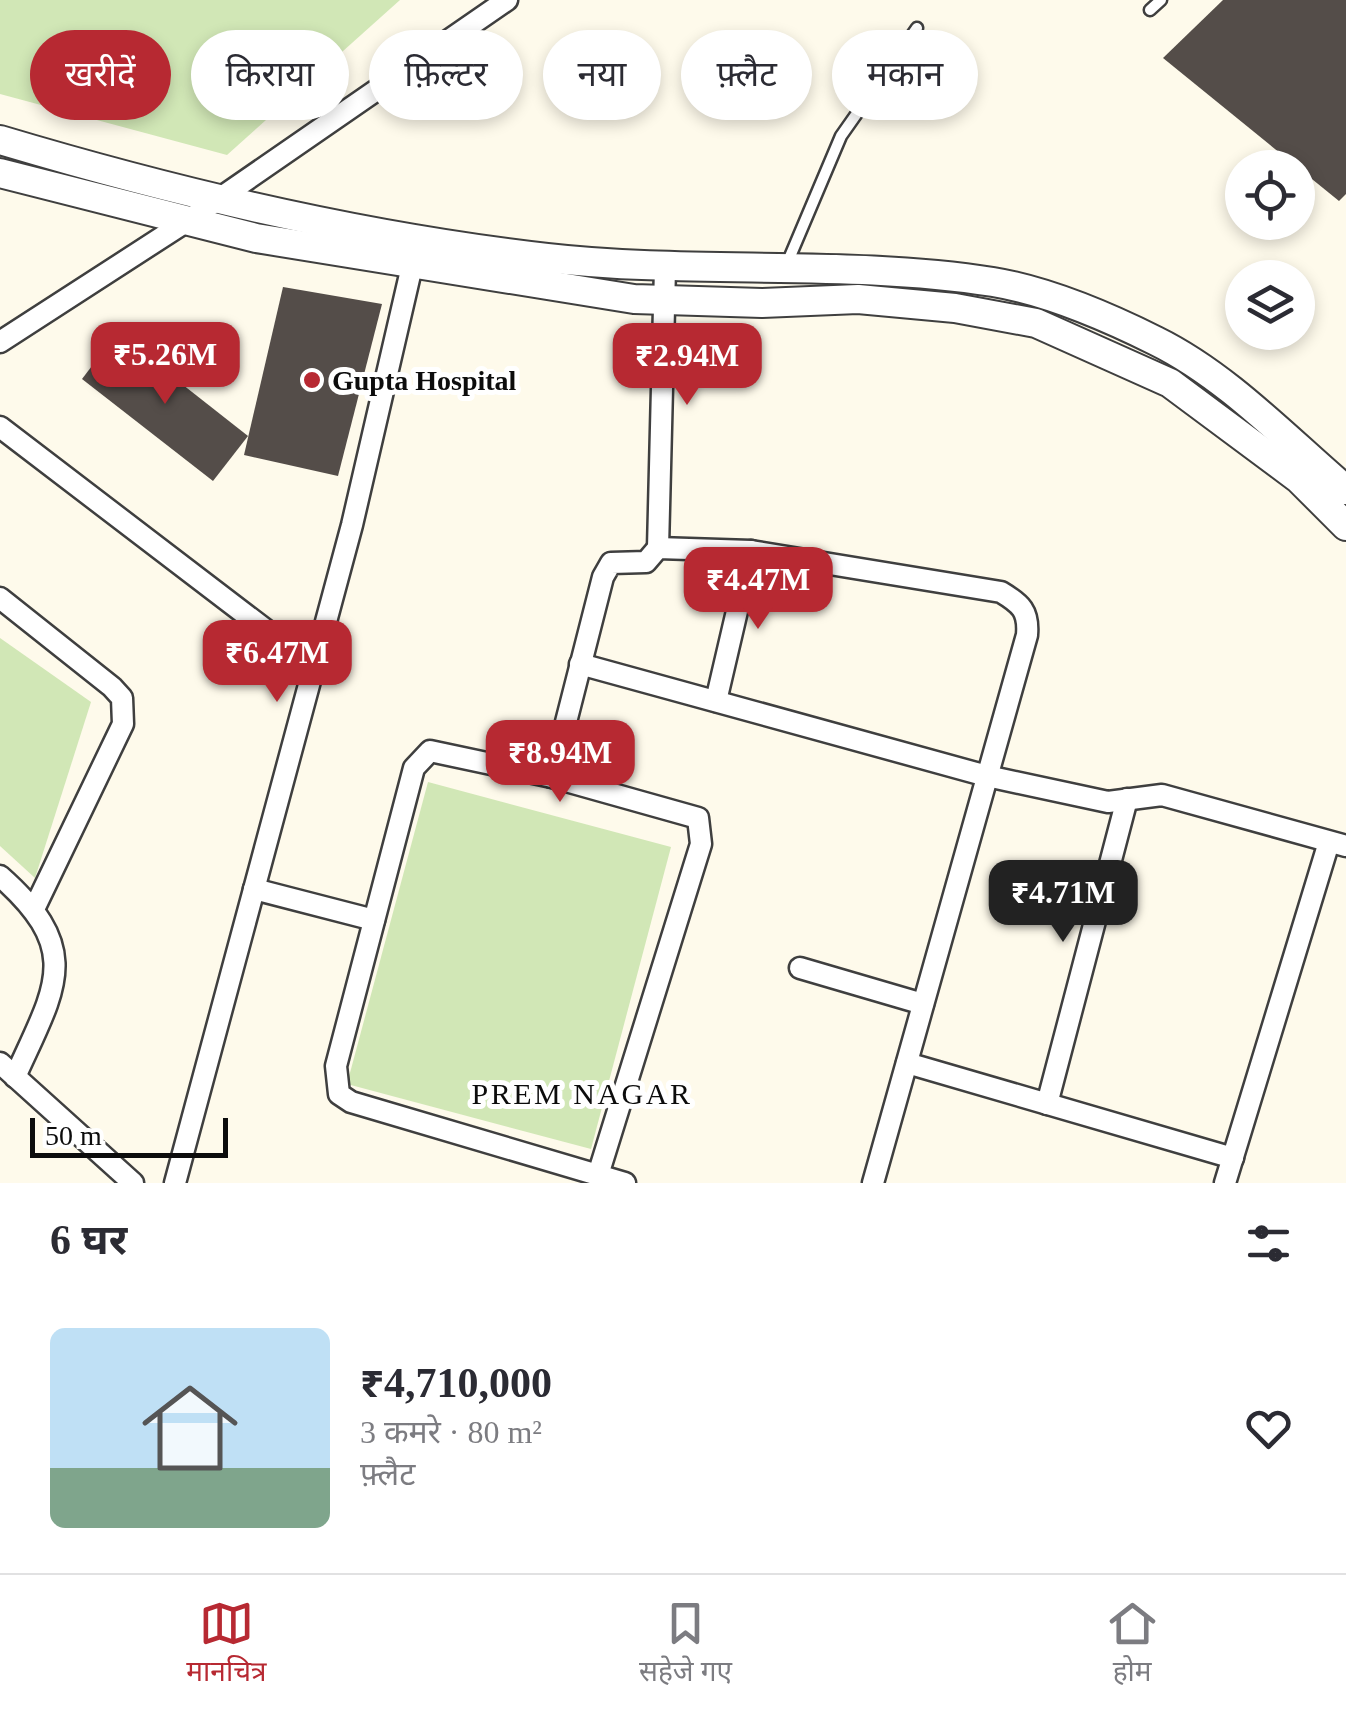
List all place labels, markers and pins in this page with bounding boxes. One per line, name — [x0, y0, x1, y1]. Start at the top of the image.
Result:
pin: ₹5.26M — [84, 322, 246, 407]
pin: ₹2.94M — [606, 323, 768, 408]
place label: Gupta Hospital — [332, 365, 517, 396]
marker: Gupta Hospital — [301, 369, 323, 391]
pin: ₹4.47M — [677, 547, 839, 632]
pin: ₹6.47M — [196, 620, 358, 705]
pin: ₹8.94M — [479, 720, 641, 805]
pin: ₹4.71M — [982, 860, 1144, 945]

